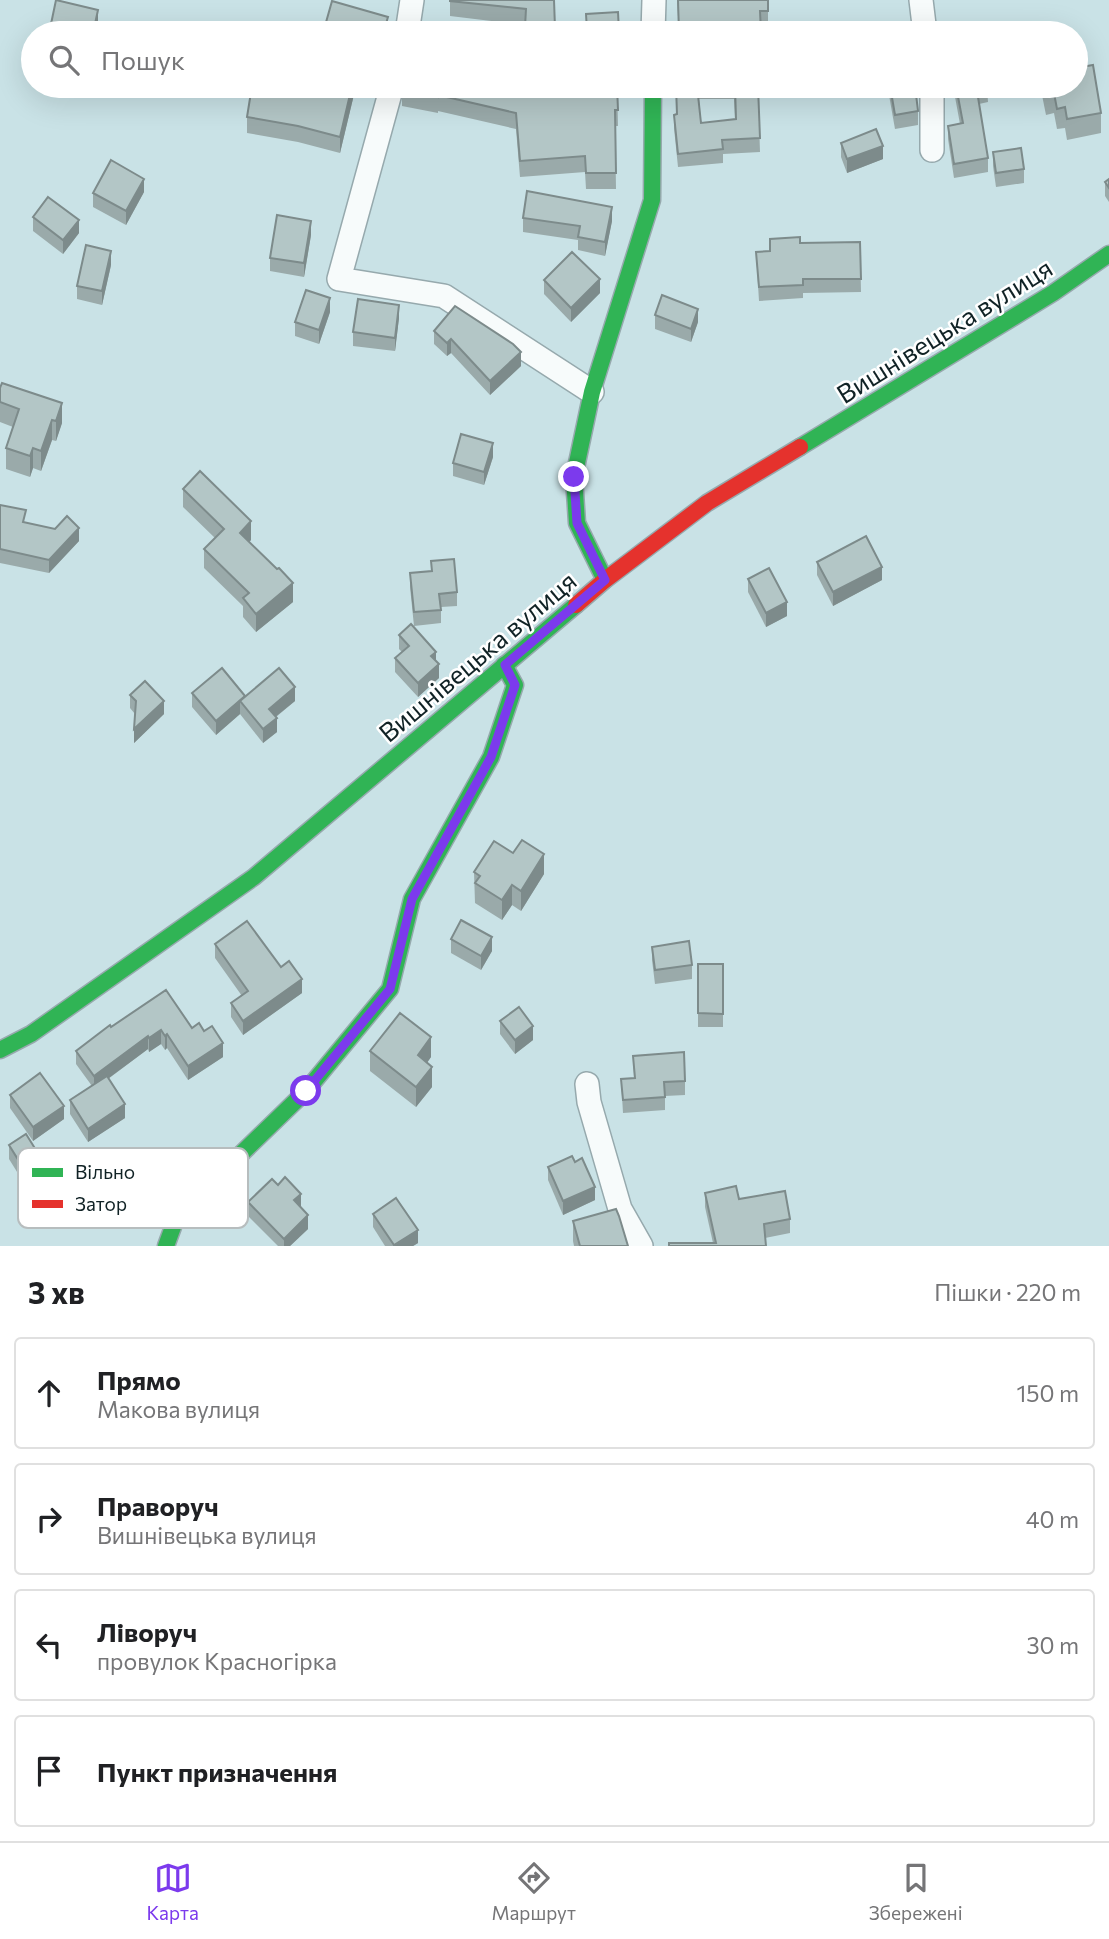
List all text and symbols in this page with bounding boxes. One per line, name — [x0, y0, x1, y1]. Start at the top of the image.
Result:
search box — [21, 21, 1088, 98]
icon: search — [45, 41, 83, 79]
text: Пошук — [101, 44, 185, 75]
street label: Вишнівецька вулиця — [831, 251, 1057, 409]
route end — [558, 461, 589, 492]
street label: Вишнівецька вулиця — [372, 564, 582, 748]
route start — [290, 1075, 321, 1106]
legend — [18, 1148, 248, 1228]
text: Вільно — [75, 1160, 135, 1183]
text: Затор — [75, 1192, 127, 1215]
text: 3 хв — [28, 1273, 85, 1310]
text: Пішки · 220 m — [934, 1278, 1081, 1306]
text: Прямо — [97, 1364, 181, 1395]
icon: ahead — [30, 1374, 68, 1412]
text: 150 m — [1016, 1379, 1079, 1407]
text: Макова вулиця — [97, 1395, 260, 1423]
text: Праворуч — [97, 1490, 219, 1521]
icon: right — [30, 1500, 68, 1538]
text: 40 m — [1026, 1505, 1079, 1533]
text: Вишнівецька вулиця — [97, 1521, 317, 1549]
text: Ліворуч — [97, 1616, 197, 1647]
icon: left — [30, 1626, 68, 1664]
text: 30 m — [1026, 1631, 1079, 1659]
text: провулок Красногірка — [97, 1647, 337, 1675]
icon: arrive — [30, 1752, 68, 1790]
text: Пункт призначення — [97, 1756, 337, 1787]
tab: Карта — [146, 1859, 199, 1924]
tab: Маршрут — [492, 1859, 576, 1924]
tab: Збережені — [869, 1859, 963, 1924]

